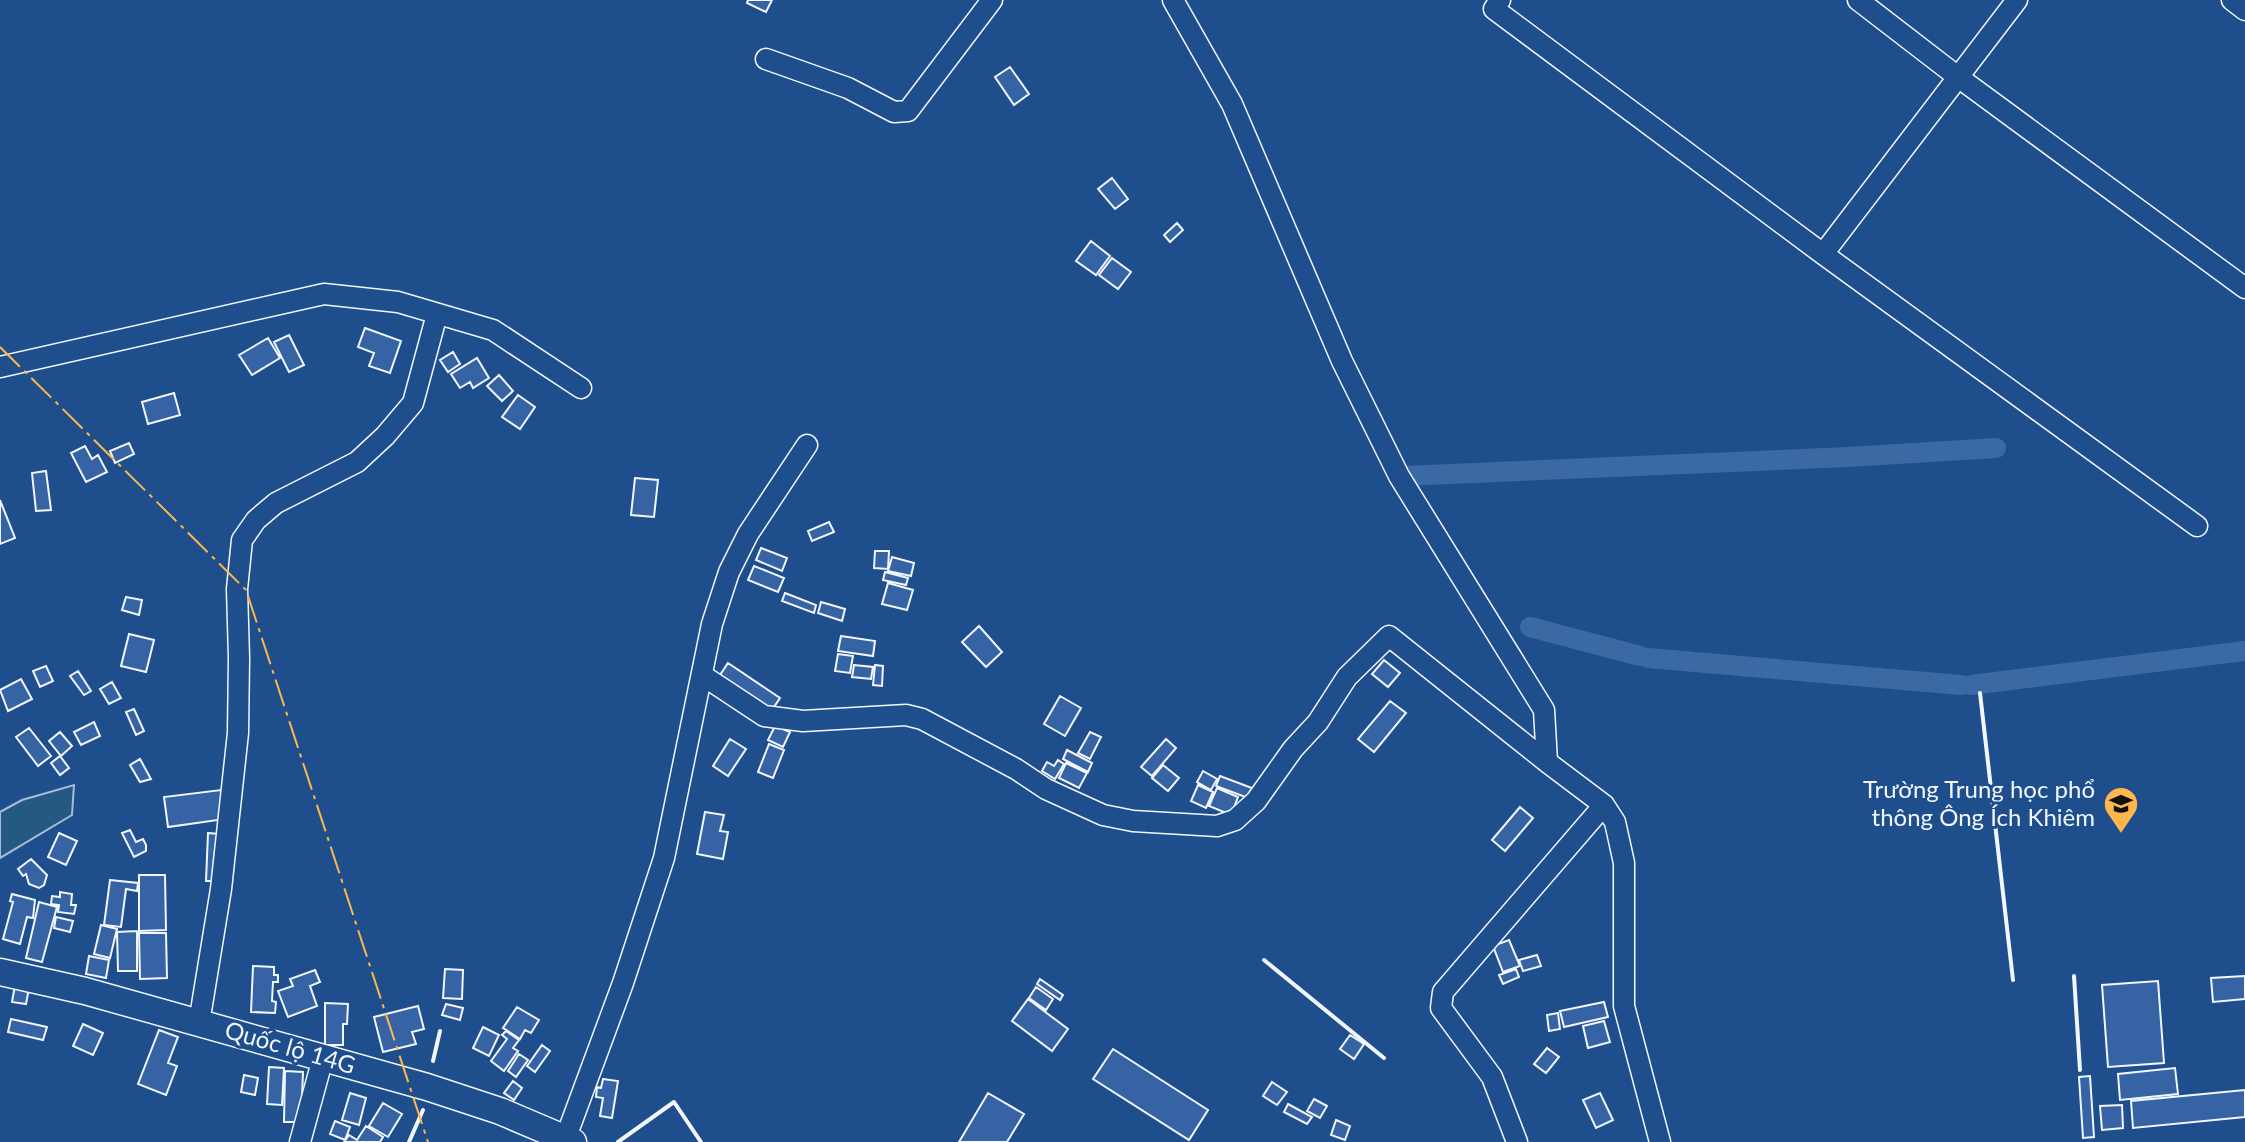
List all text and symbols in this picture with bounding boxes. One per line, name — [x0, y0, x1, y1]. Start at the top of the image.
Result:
place label: Trường Trung học phổ thông Ông Ích Khiêm — [1863, 774, 2095, 831]
school or university icon: Trường Trung học phổ thông Ông Ích Khiêm — [2102, 785, 2140, 835]
street label: Quốc lộ 14G — [222, 1014, 359, 1079]

